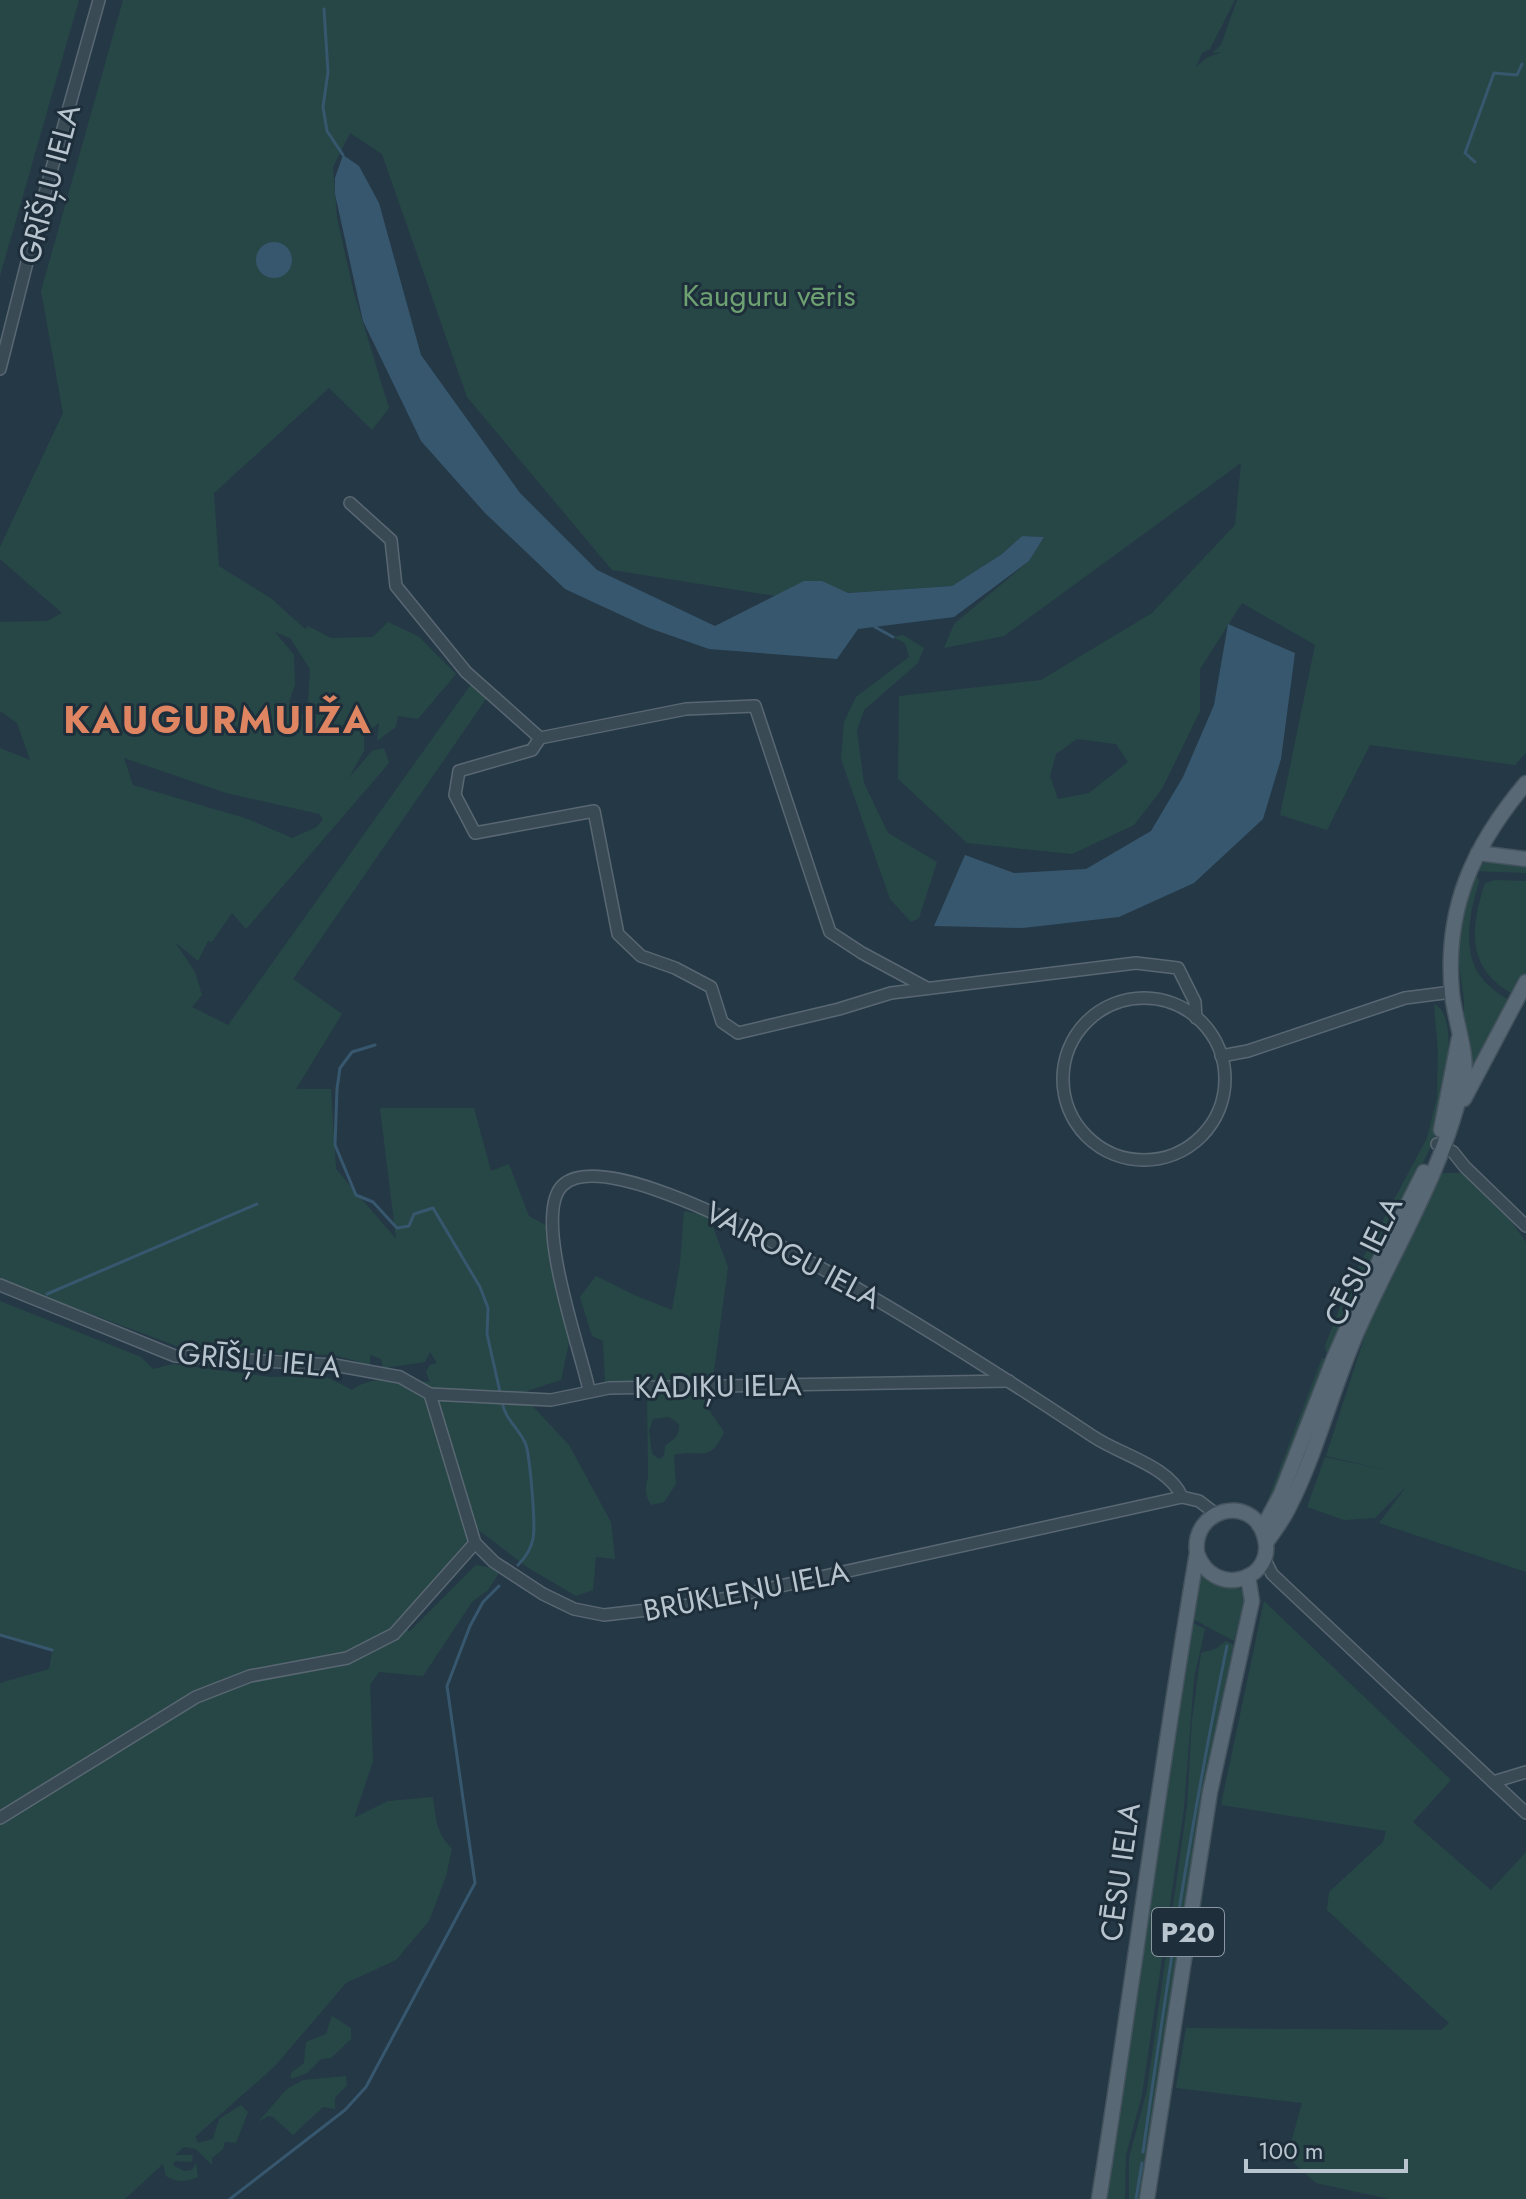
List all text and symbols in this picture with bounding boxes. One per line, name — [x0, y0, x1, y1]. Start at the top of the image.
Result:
street label: GRĪŠĻU IELA — [7, 99, 91, 268]
park label: Kauguru vēris — [682, 274, 856, 317]
district label: KAUGURMUIŽA — [63, 692, 373, 747]
street label: CĒSU IELA — [1313, 1189, 1413, 1333]
street label: VAIROGU IELA — [697, 1191, 889, 1320]
street label: GRĪŠĻU IELA — [176, 1331, 342, 1389]
street label: KADIĶU IELA — [634, 1363, 802, 1409]
street label: BRŪKLEŅU IELA — [640, 1550, 853, 1632]
street label: CĒSU IELA — [1089, 1800, 1151, 1944]
road number: P20 — [1152, 1908, 1224, 1956]
scale bar — [1246, 2123, 1406, 2173]
text: 100 m — [1258, 2133, 1324, 2168]

